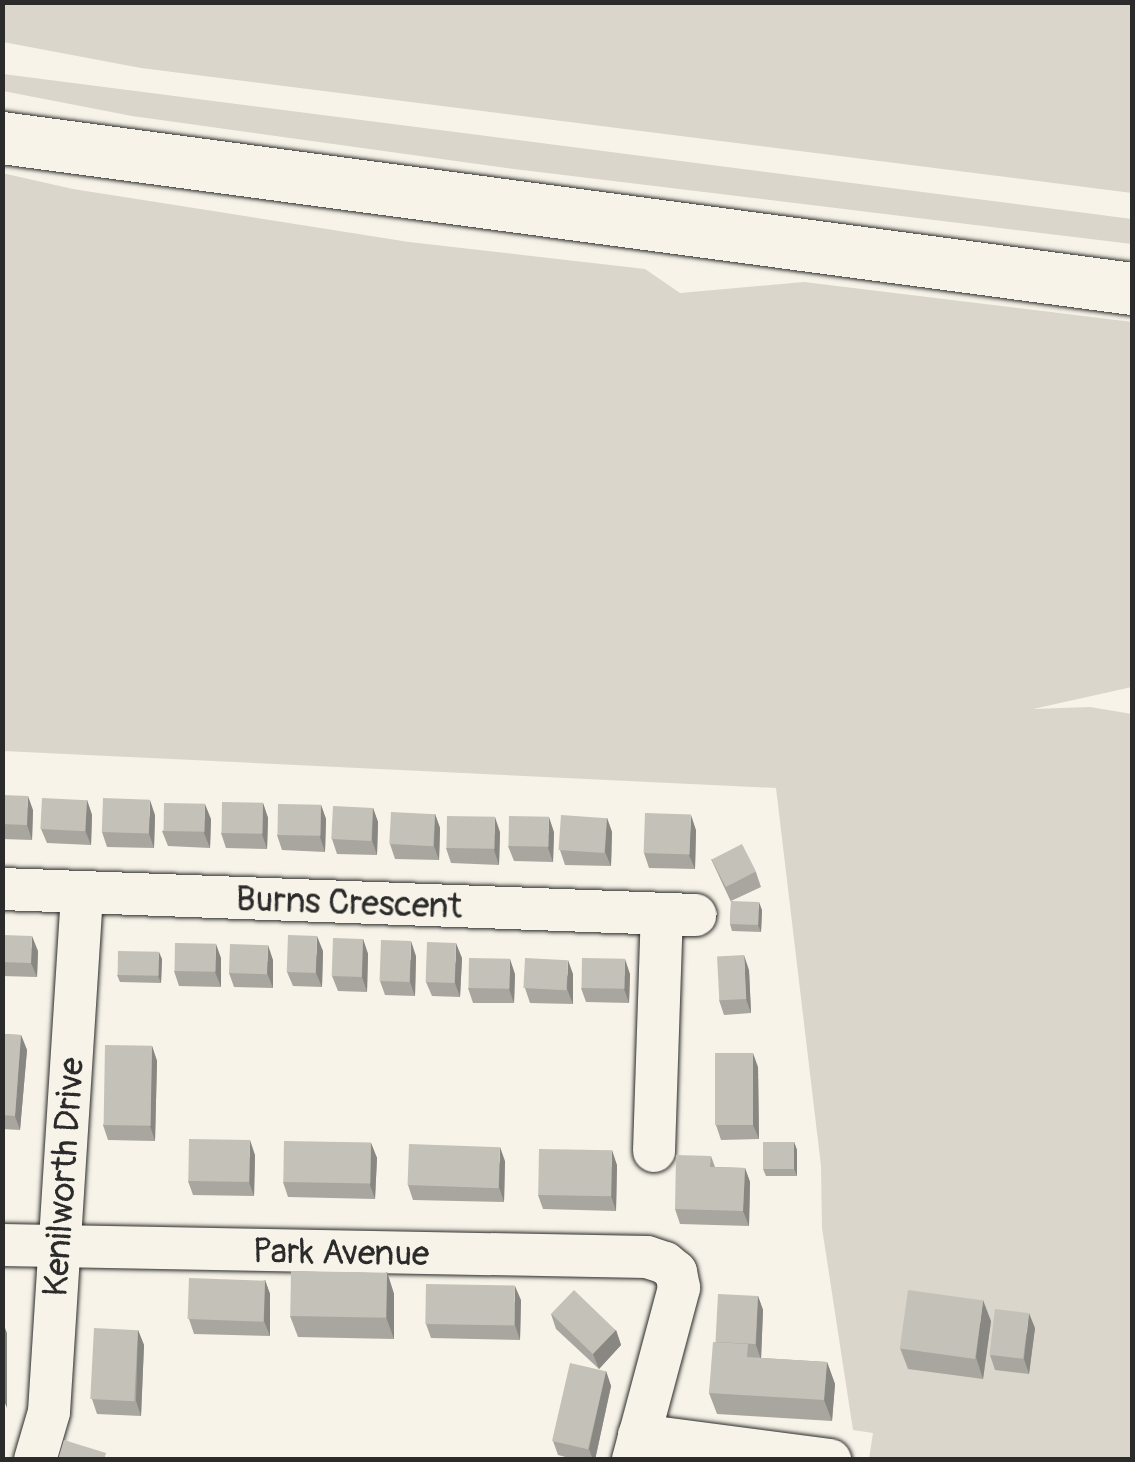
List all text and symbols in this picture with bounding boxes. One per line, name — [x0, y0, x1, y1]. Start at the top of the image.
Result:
street label: Burns Crescent — [235, 878, 463, 928]
street label: Kenilworth Drive — [35, 1056, 93, 1298]
street label: Park Avenue — [252, 1230, 430, 1276]

